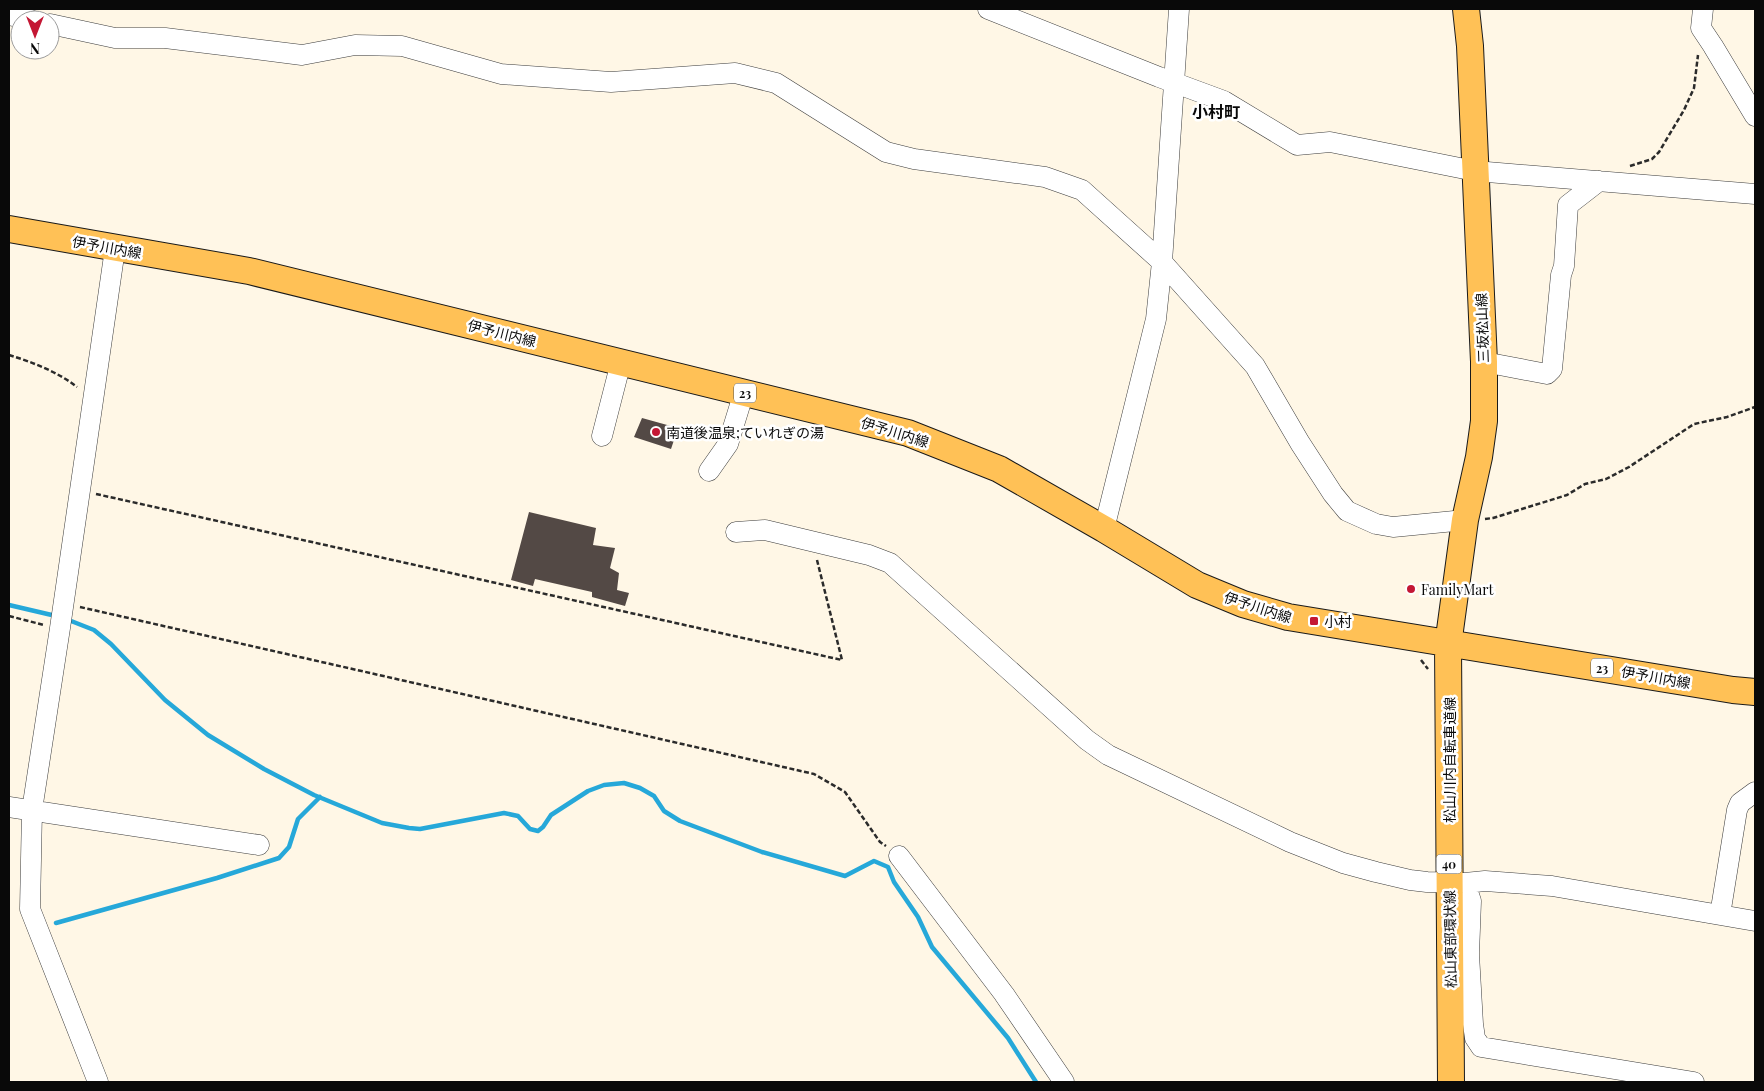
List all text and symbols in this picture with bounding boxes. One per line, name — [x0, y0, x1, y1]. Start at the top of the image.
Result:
north arrow — [10, 10, 60, 60]
text: N — [30, 39, 40, 58]
district label: 小村町 — [1192, 101, 1240, 122]
street label: 伊予川内線 — [71, 232, 143, 262]
street label: 三坂松山線 — [1471, 293, 1493, 363]
street label: 伊予川内線 — [466, 315, 538, 351]
road number: 23 — [734, 383, 756, 402]
street label: 伊予川内線 — [859, 413, 931, 451]
place label: 南道後温泉;ていれぎの湯 — [666, 423, 824, 442]
marker: 南道後温泉;ていれぎの湯 — [650, 426, 662, 438]
place label: FamilyMart — [1421, 580, 1494, 599]
marker: FamilyMart — [1405, 583, 1417, 595]
street label: 伊予川内線 — [1222, 587, 1294, 627]
place label: 小村 — [1324, 612, 1352, 631]
marker: 小村 — [1308, 615, 1320, 627]
road number: 23 — [1591, 658, 1613, 678]
street label: 伊予川内線 — [1620, 662, 1692, 692]
street label: 松山川内自転車道線 — [1440, 697, 1459, 823]
road number: 40 — [1436, 854, 1462, 874]
street label: 松山東部環状線 — [1440, 890, 1460, 988]

